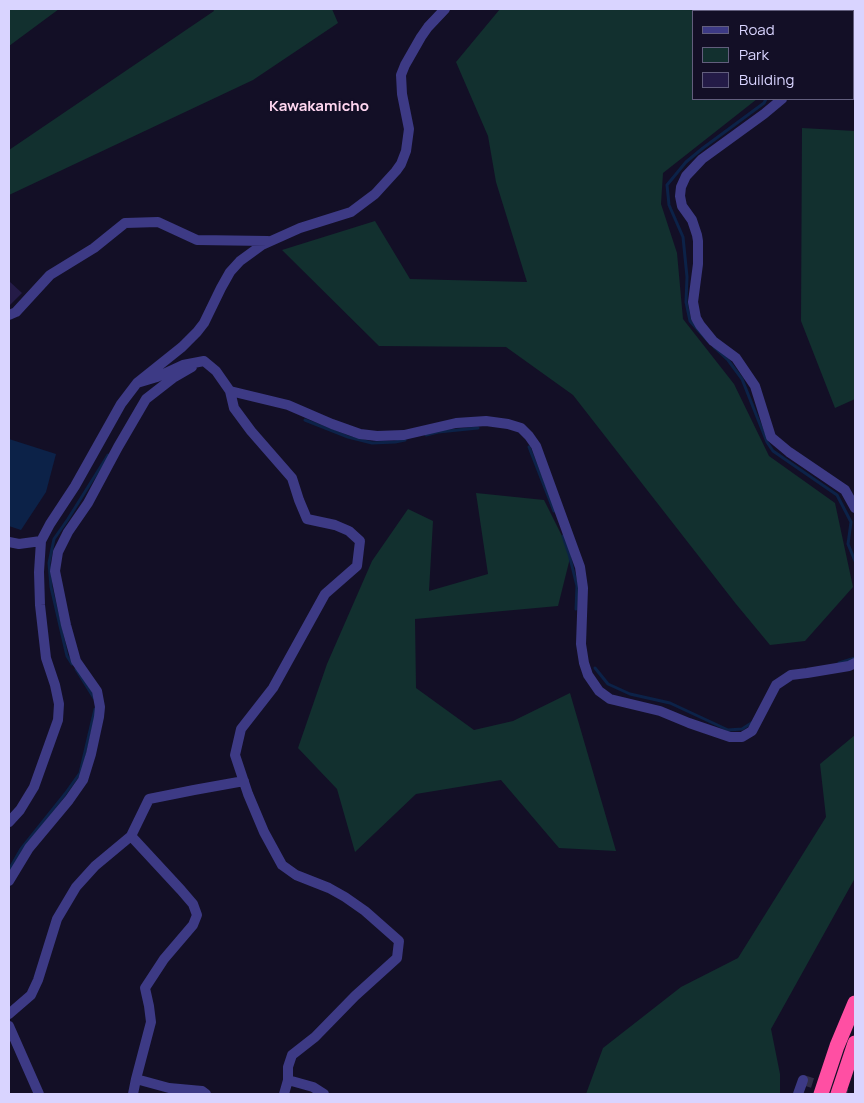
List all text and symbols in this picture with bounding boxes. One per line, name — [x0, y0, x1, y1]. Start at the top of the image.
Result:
legend — [692, 10, 854, 100]
text: Road — [739, 19, 775, 40]
text: Park — [739, 44, 769, 65]
text: Building — [739, 69, 794, 90]
district label: Kawakamicho — [269, 98, 369, 116]

